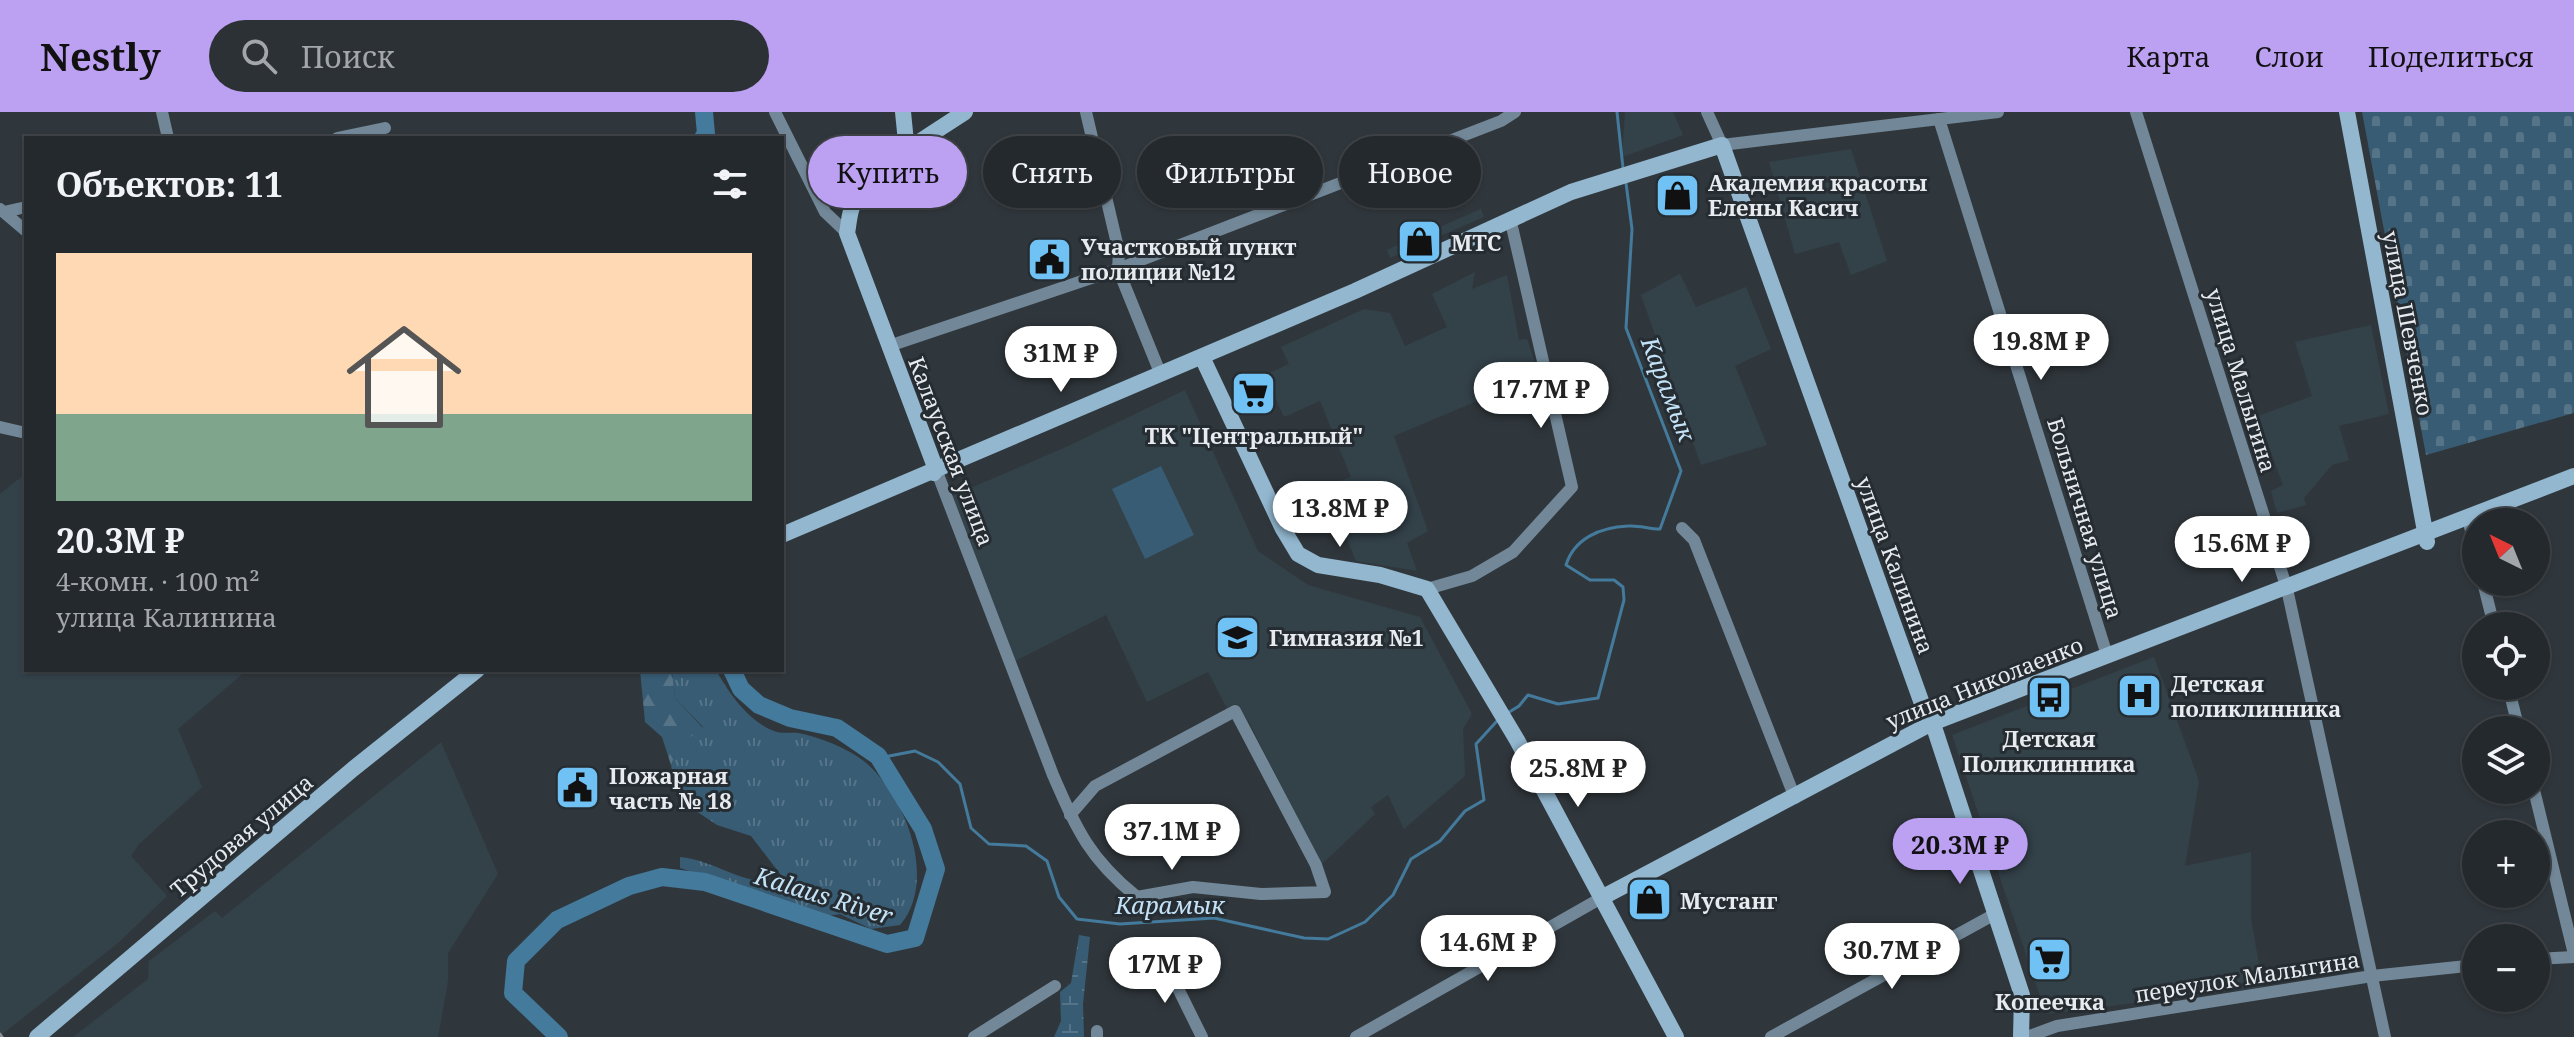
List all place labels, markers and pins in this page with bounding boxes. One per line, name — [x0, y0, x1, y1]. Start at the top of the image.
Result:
place label: Академия красоты Елены Касич — [1708, 167, 1927, 222]
shop icon: Академия красоты Елены Касич — [1653, 171, 1701, 219]
shop icon: МТС — [1396, 218, 1444, 266]
place label: МТС — [1451, 227, 1502, 257]
place label: Участковый пункт полиции №12 — [1081, 231, 1297, 286]
public building icon: Участковый пункт полиции №12 — [1026, 235, 1074, 283]
pin: 19.8M ₽ — [1967, 314, 2115, 382]
pin: 31M ₽ — [1005, 326, 1117, 394]
pin: 17.7M ₽ — [1467, 362, 1615, 430]
supermarket icon: ТК "Центральный" — [1230, 370, 1278, 418]
place label: ТК "Центральный" — [1145, 420, 1363, 450]
pin: 13.8M ₽ — [1266, 481, 1414, 549]
pin: 15.6M ₽ — [2168, 516, 2316, 584]
school or university icon: Гимназия №1 — [1214, 613, 1262, 661]
place label: Гимназия №1 — [1269, 622, 1424, 652]
place label: Детская поликлинника — [2171, 668, 2341, 723]
hospital icon: Детская поликлинника — [2116, 672, 2164, 720]
bus stop icon: Детская Поликлинника — [2025, 673, 2073, 721]
place label: Детская Поликлинника — [1962, 723, 2136, 778]
pin: 25.8M ₽ — [1504, 741, 1652, 809]
place label: Пожарная часть № 18 — [609, 760, 732, 815]
public building icon: Пожарная часть № 18 — [554, 764, 602, 812]
pin: 37.1M ₽ — [1098, 804, 1246, 872]
pin: 20.3M ₽ — [1886, 818, 2034, 886]
shop icon: Мустанг — [1625, 876, 1673, 924]
place label: Мустанг — [1680, 885, 1777, 915]
pin: 14.6M ₽ — [1414, 915, 1562, 983]
pin: 30.7M ₽ — [1818, 923, 1966, 991]
supermarket icon: Копеечка — [2026, 936, 2074, 984]
pin: 17M ₽ — [1109, 937, 1221, 1005]
place label: Копеечка — [1995, 986, 2105, 1016]

